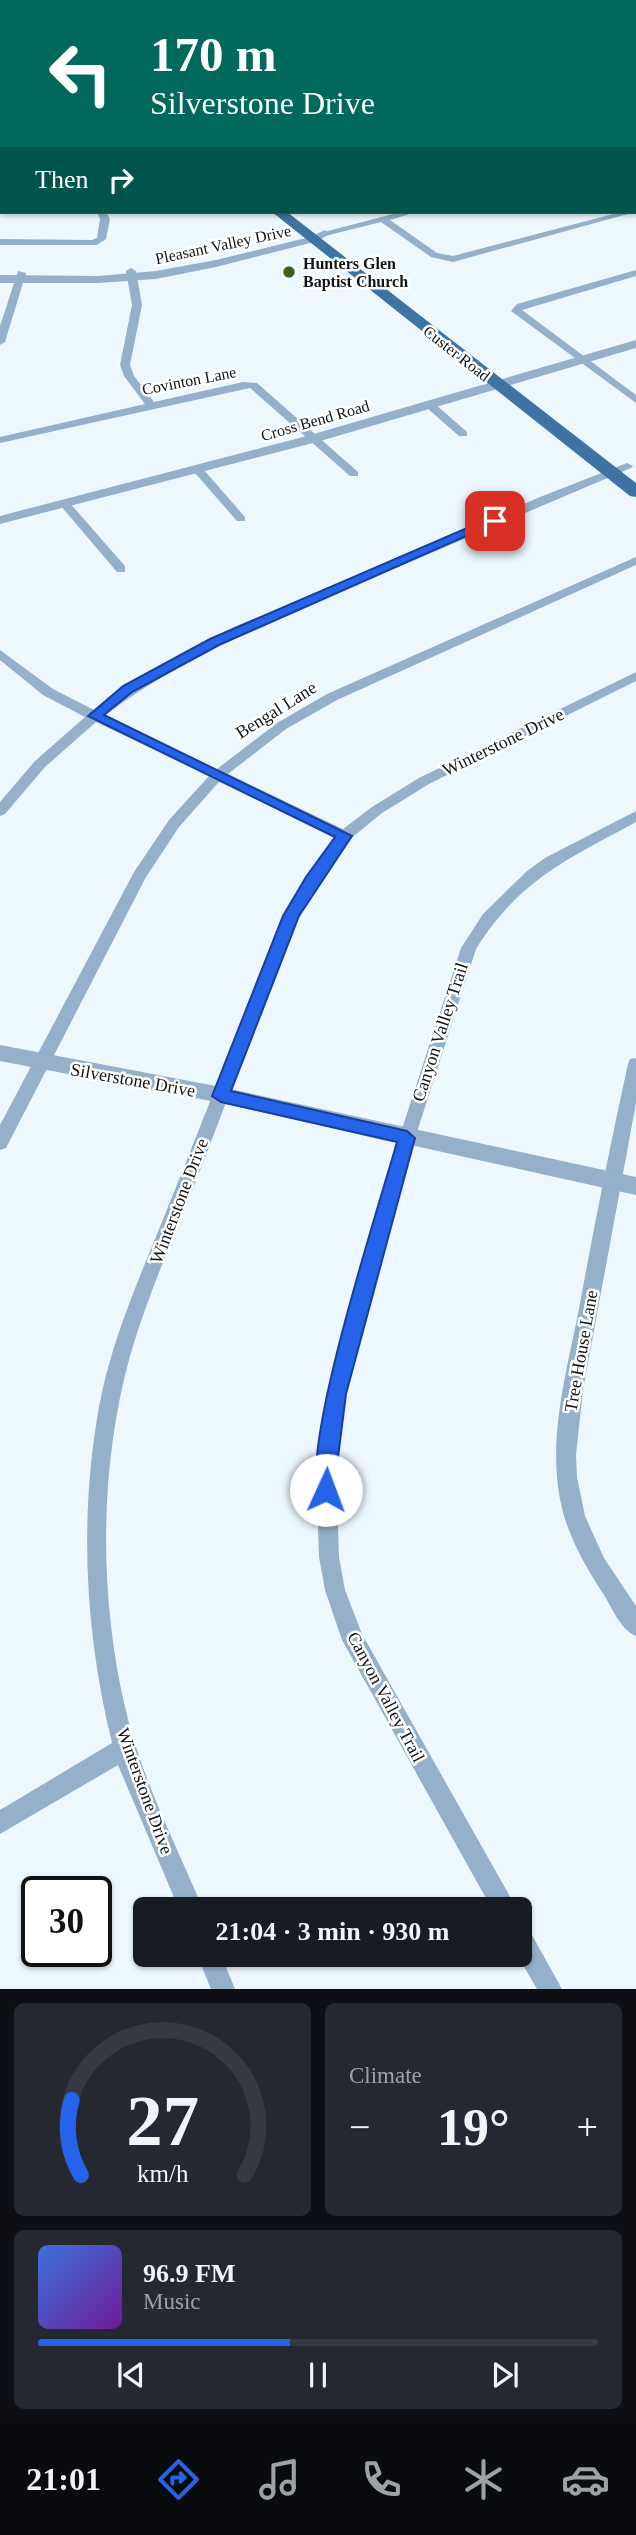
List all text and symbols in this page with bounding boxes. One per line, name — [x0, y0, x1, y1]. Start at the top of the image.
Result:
text: 170 m — [150, 27, 277, 82]
icon: left — [35, 28, 126, 119]
text: Silverstone Drive — [150, 85, 375, 121]
icon: right — [102, 161, 140, 199]
text: Then — [35, 165, 88, 194]
street label: Pleasant Valley Drive — [154, 222, 293, 268]
place label: Hunters Glen Baptist Church — [303, 255, 408, 291]
marker: Hunters Glen Baptist Church — [281, 264, 297, 280]
street label: Custer Road — [420, 322, 493, 385]
street label: Covinton Lane — [141, 363, 238, 398]
street label: Cross Bend Road — [259, 397, 371, 444]
pin — [465, 491, 525, 551]
icon: arrive — [476, 502, 514, 540]
street label: Bengal Lane — [232, 677, 320, 743]
street label: Winterstone Drive — [439, 704, 567, 780]
street label: Canyon Valley Trail — [408, 960, 472, 1104]
street label: Silverstone Drive — [69, 1059, 197, 1101]
street label: Winterstone Drive — [146, 1135, 212, 1267]
street label: Tree House Lane — [560, 1289, 602, 1413]
position arrow — [289, 1453, 363, 1527]
street label: Canyon Valley Trail — [343, 1628, 429, 1766]
street label: Winterstone Drive — [113, 1725, 177, 1857]
speed limit sign: 30 — [21, 1876, 112, 1967]
text: 21:04 · 3 min · 930 m — [216, 1917, 450, 1946]
text: Climate — [349, 2063, 422, 2088]
text: 27 — [126, 2081, 199, 2162]
text: 19° — [437, 2099, 510, 2156]
text: − — [349, 2106, 370, 2148]
text: + — [577, 2106, 598, 2148]
text: km/h — [137, 2160, 189, 2187]
text: 96.9 FM — [143, 2259, 235, 2288]
text: Music — [143, 2289, 201, 2314]
icon: previous — [112, 2356, 150, 2394]
icon: pause — [299, 2356, 337, 2394]
icon: next — [486, 2356, 524, 2394]
icon: directions — [154, 2455, 203, 2504]
icon: music — [255, 2455, 304, 2504]
icon: phone — [357, 2455, 406, 2504]
icon: climate — [459, 2455, 508, 2504]
icon: car — [561, 2455, 610, 2504]
text: 21:01 — [26, 2461, 101, 2497]

